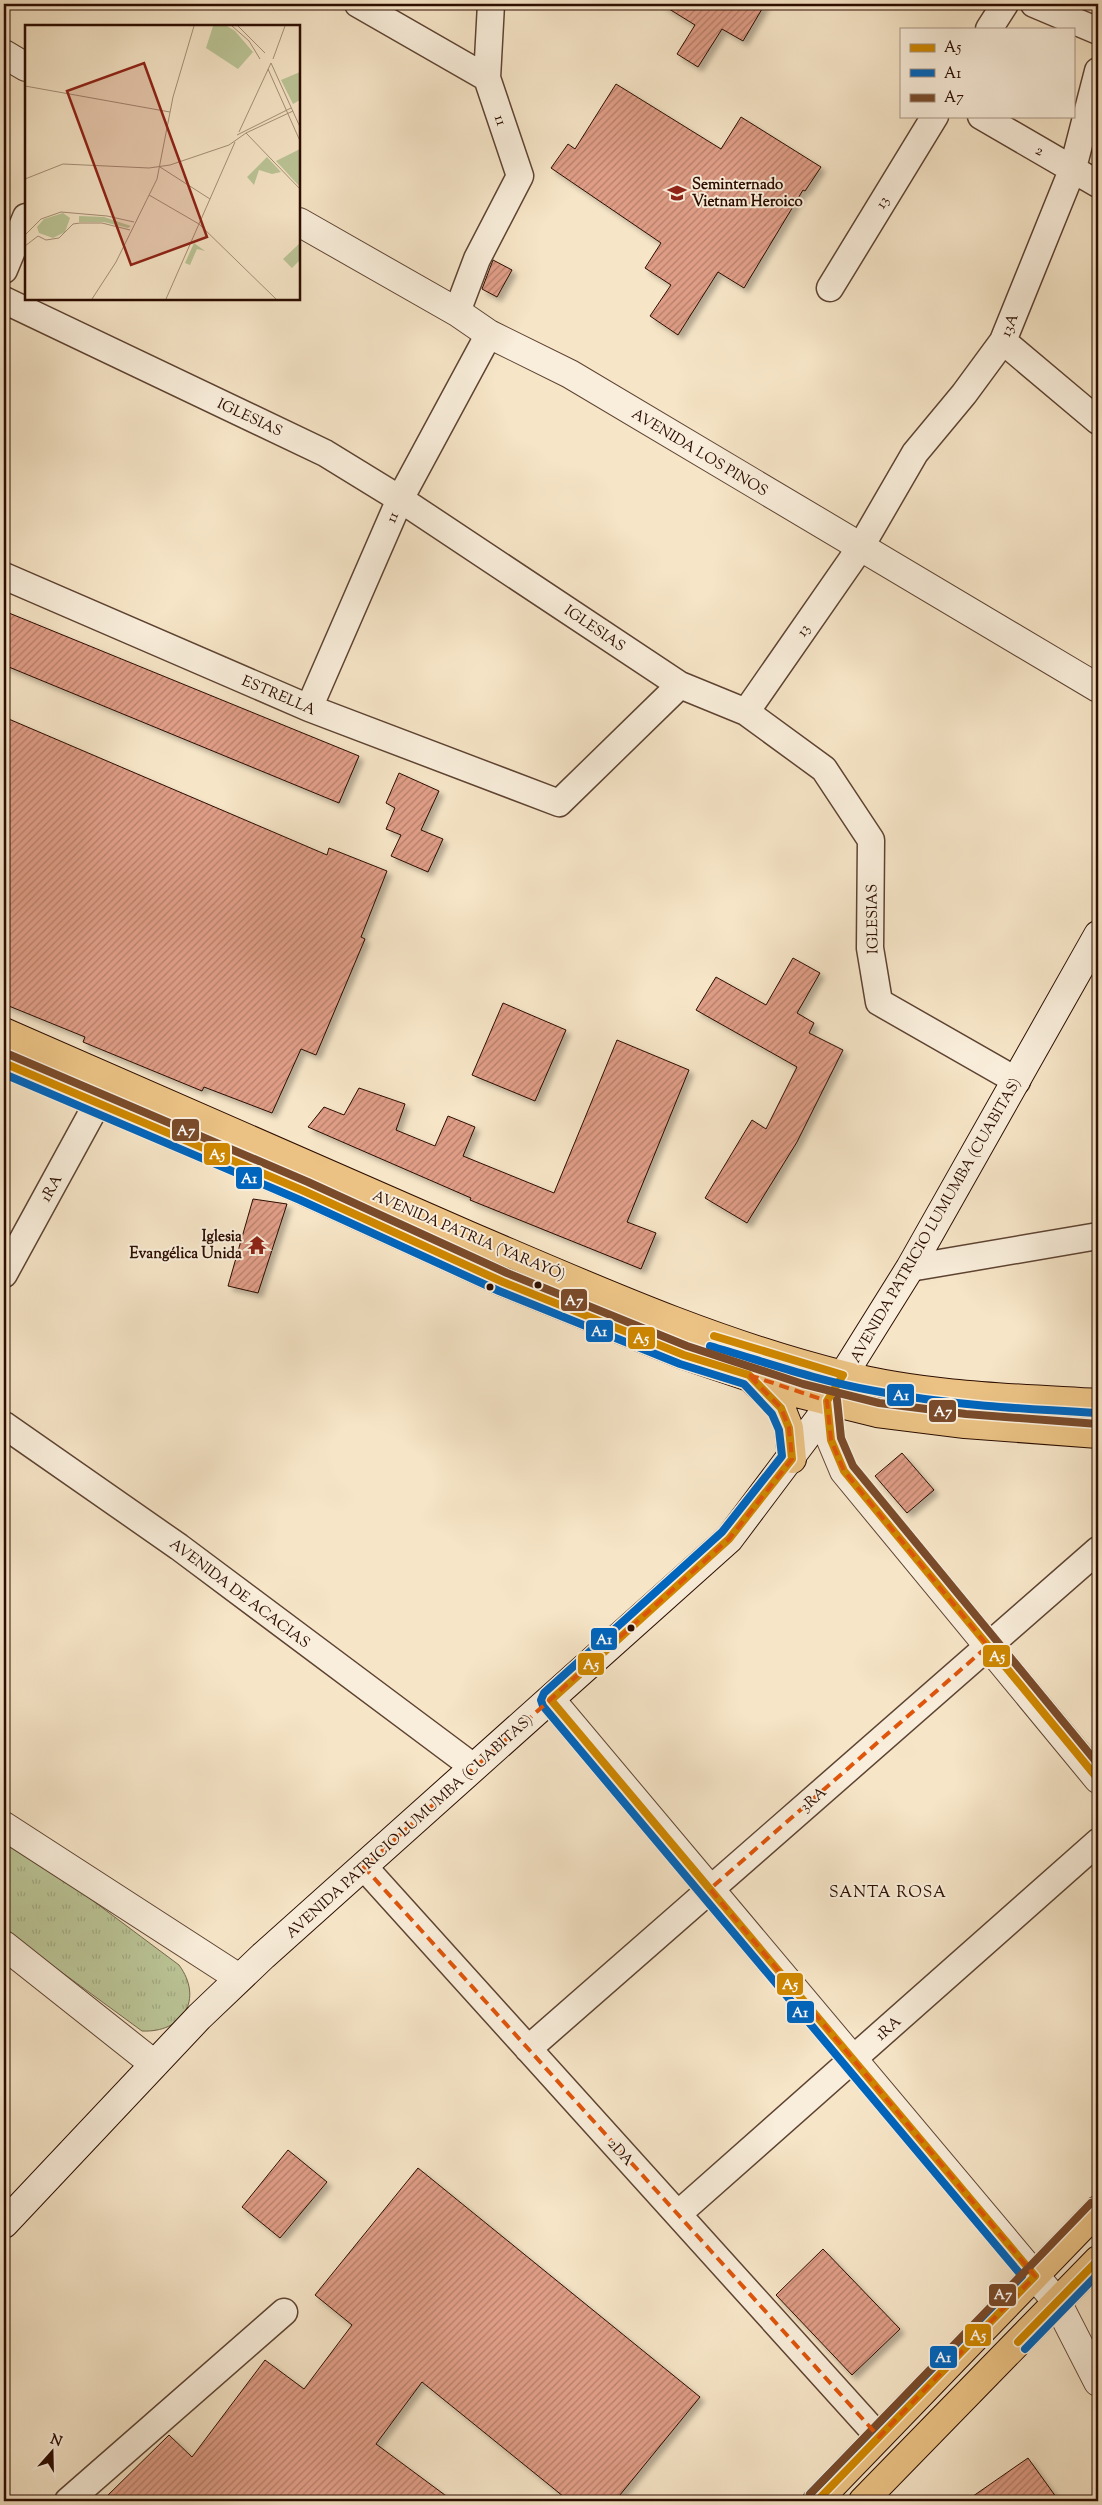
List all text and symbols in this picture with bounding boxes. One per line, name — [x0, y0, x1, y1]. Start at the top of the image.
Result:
inset map — [25, 25, 300, 300]
legend — [900, 28, 1074, 118]
text: A5 — [944, 38, 961, 59]
text: A1 — [944, 64, 961, 85]
text: A7 — [944, 88, 964, 109]
street label: 11 — [488, 112, 511, 129]
street label: 2 — [1031, 140, 1047, 162]
place label: Seminternado Vietnam Heroico — [692, 175, 803, 213]
school or university icon: Seminternado Vietnam Heroico — [666, 182, 688, 204]
street label: 13 — [871, 192, 895, 213]
street label: 13A — [996, 311, 1024, 340]
street label: IGLESIAS — [213, 394, 286, 443]
street label: AVENIDA LOS PINOS — [627, 404, 771, 502]
street label: 11 — [382, 509, 405, 526]
street label: IGLESIAS — [559, 601, 629, 658]
street label: 13 — [792, 620, 816, 641]
street label: ESTRELLA — [238, 671, 319, 721]
street label: IGLESIAS — [862, 884, 885, 954]
street label: AVENIDA PATRICIO LUMUMBA (CUABITAS) — [846, 1074, 1027, 1367]
line badge: A7 — [171, 1118, 200, 1142]
text: A7 — [177, 1122, 196, 1142]
line badge: A5 — [203, 1142, 231, 1166]
text: A5 — [209, 1146, 225, 1166]
line badge: A1 — [235, 1166, 263, 1190]
text: A1 — [241, 1170, 257, 1190]
street label: 1RA — [36, 1171, 68, 1206]
street label: AVENIDA PATRIA (YARAYÓ) — [369, 1184, 569, 1287]
place label: Iglesia Evangélica Unida — [129, 1227, 242, 1265]
temple icon: Iglesia Evangélica Unida — [246, 1234, 268, 1256]
unlabelled marker — [533, 1280, 543, 1290]
unlabelled marker — [485, 1282, 495, 1292]
line badge: A7 — [560, 1288, 588, 1312]
text: A7 — [565, 1292, 584, 1312]
line badge: A1 — [585, 1319, 614, 1343]
text: A1 — [591, 1323, 607, 1343]
line badge: A5 — [627, 1326, 656, 1350]
text: A5 — [633, 1330, 649, 1350]
line badge: A1 — [886, 1383, 915, 1407]
text: A1 — [893, 1387, 909, 1407]
line badge: A7 — [928, 1399, 957, 1423]
text: A7 — [934, 1403, 953, 1423]
street label: AVENIDA DE ACACIAS — [164, 1534, 314, 1654]
unlabelled marker — [626, 1623, 636, 1633]
line badge: A1 — [590, 1627, 618, 1651]
text: A1 — [596, 1631, 612, 1651]
line badge: A5 — [982, 1644, 1011, 1668]
text: A5 — [989, 1648, 1005, 1668]
line badge: A5 — [577, 1652, 605, 1676]
text: A5 — [583, 1656, 599, 1676]
street label: AVENIDA PATRICIO LUMUMBA (CUABITAS) — [282, 1710, 538, 1944]
street label: 3RA — [796, 1783, 832, 1818]
district label: SANTA ROSA — [829, 1882, 947, 1905]
line badge: A5 — [776, 1972, 804, 1996]
text: A5 — [782, 1976, 798, 1996]
line badge: A1 — [786, 2000, 815, 2024]
text: A1 — [792, 2004, 808, 2024]
street label: 1RA — [872, 2012, 906, 2046]
street label: 2DA — [602, 2135, 638, 2171]
line badge: A7 — [988, 2283, 1017, 2307]
text: A7 — [994, 2286, 1013, 2306]
line badge: A5 — [964, 2323, 992, 2347]
text: A5 — [970, 2327, 986, 2347]
line badge: A1 — [929, 2345, 958, 2369]
text: A1 — [935, 2349, 951, 2369]
north arrow — [28, 2428, 78, 2478]
text: N — [47, 2430, 64, 2453]

